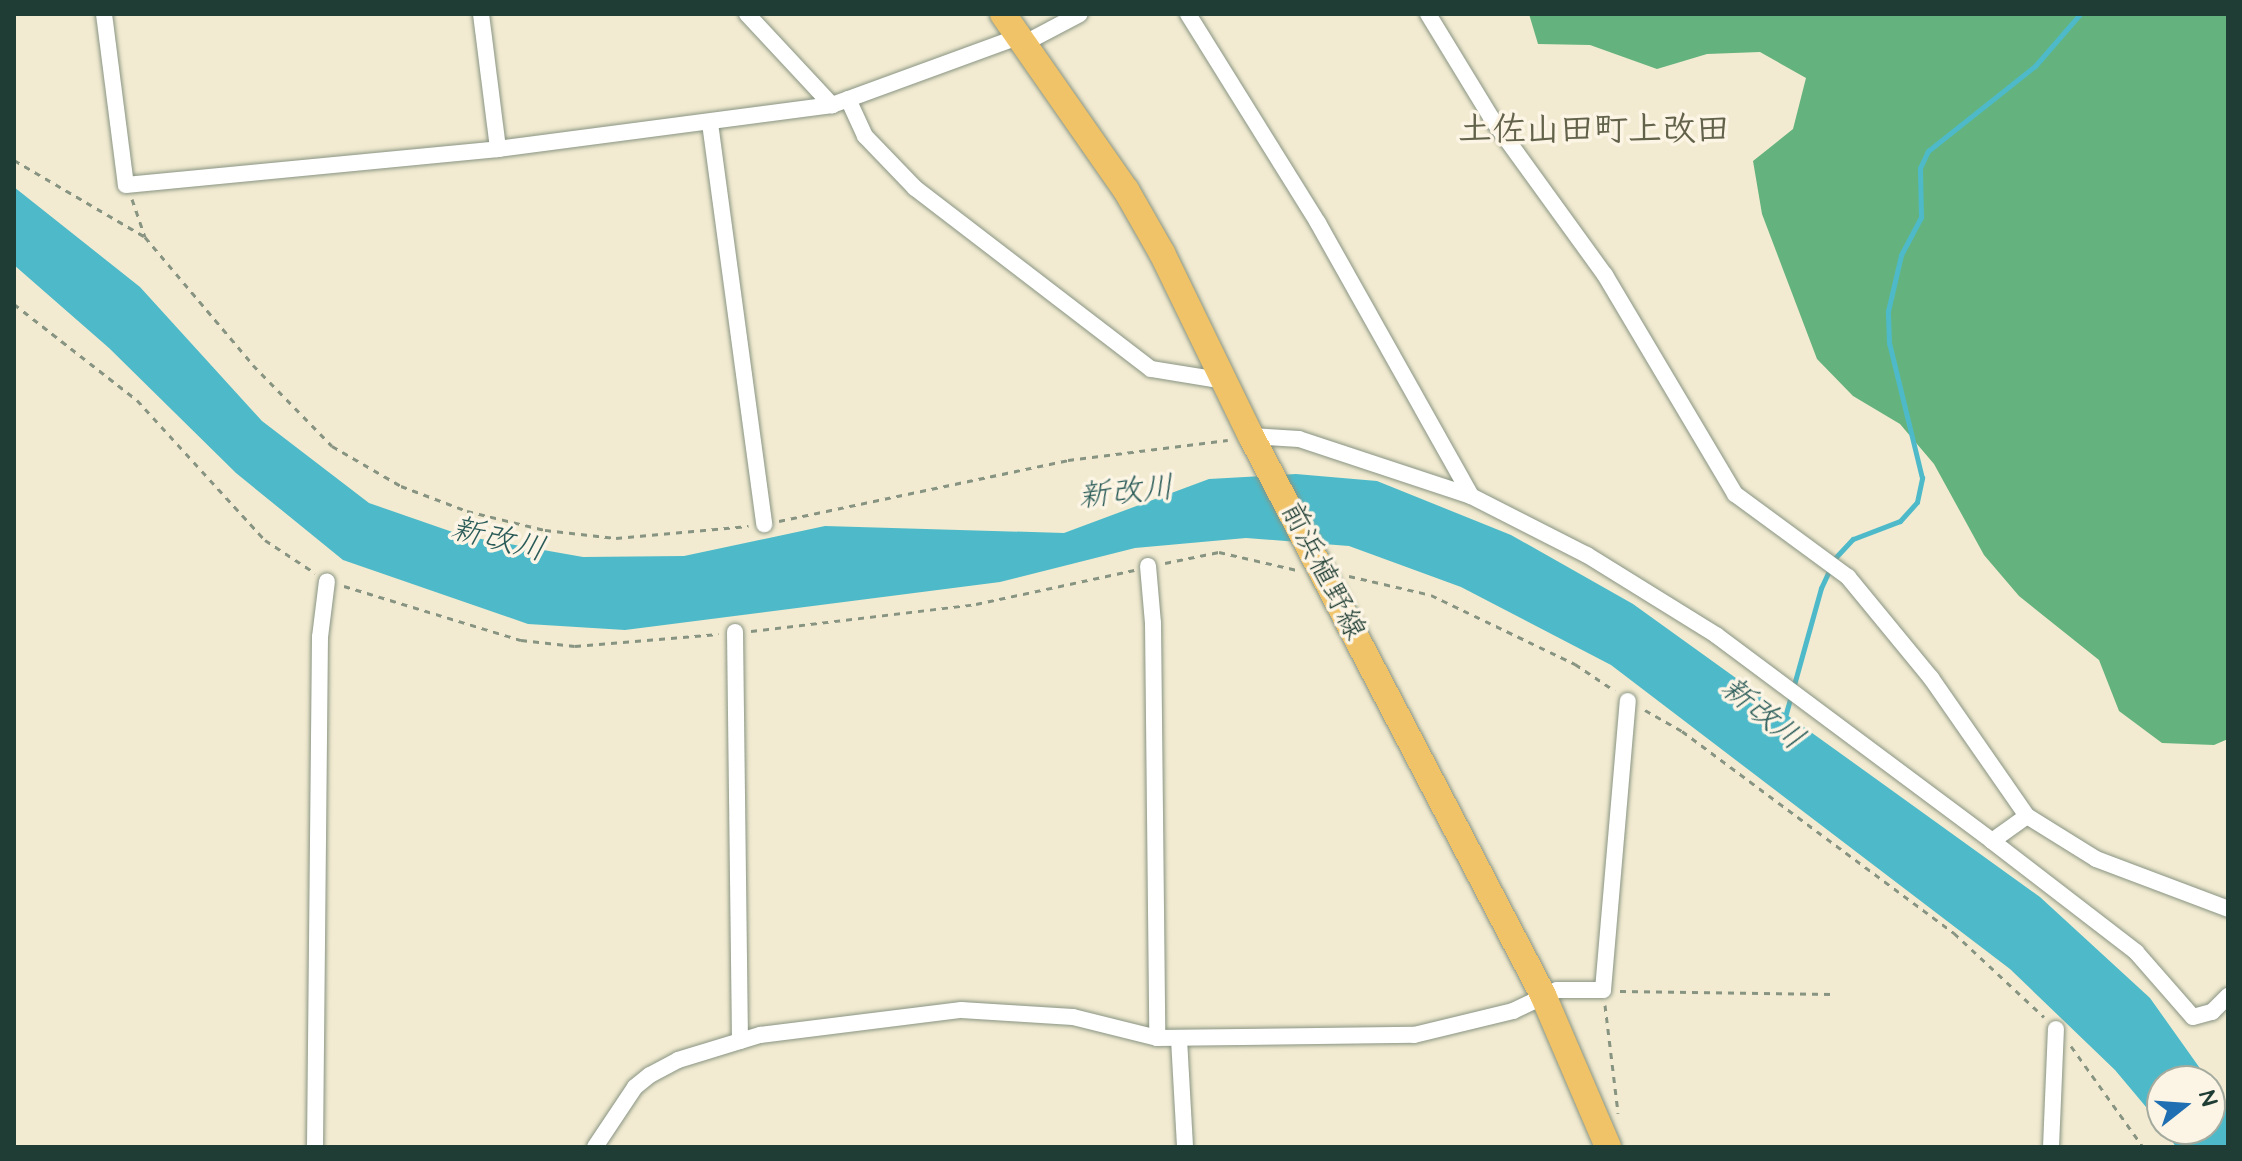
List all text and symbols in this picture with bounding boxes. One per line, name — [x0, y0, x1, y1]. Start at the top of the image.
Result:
district label: 土佐山田町上改田 — [1458, 111, 1730, 151]
water label: 新改川 — [1076, 469, 1176, 517]
street label: 前浜植野線 — [1273, 496, 1373, 646]
water label: 新改川 — [447, 510, 549, 570]
water label: 新改川 — [1713, 669, 1811, 759]
north arrow — [2146, 1065, 2226, 1145]
text: N — [2191, 1087, 2224, 1110]

